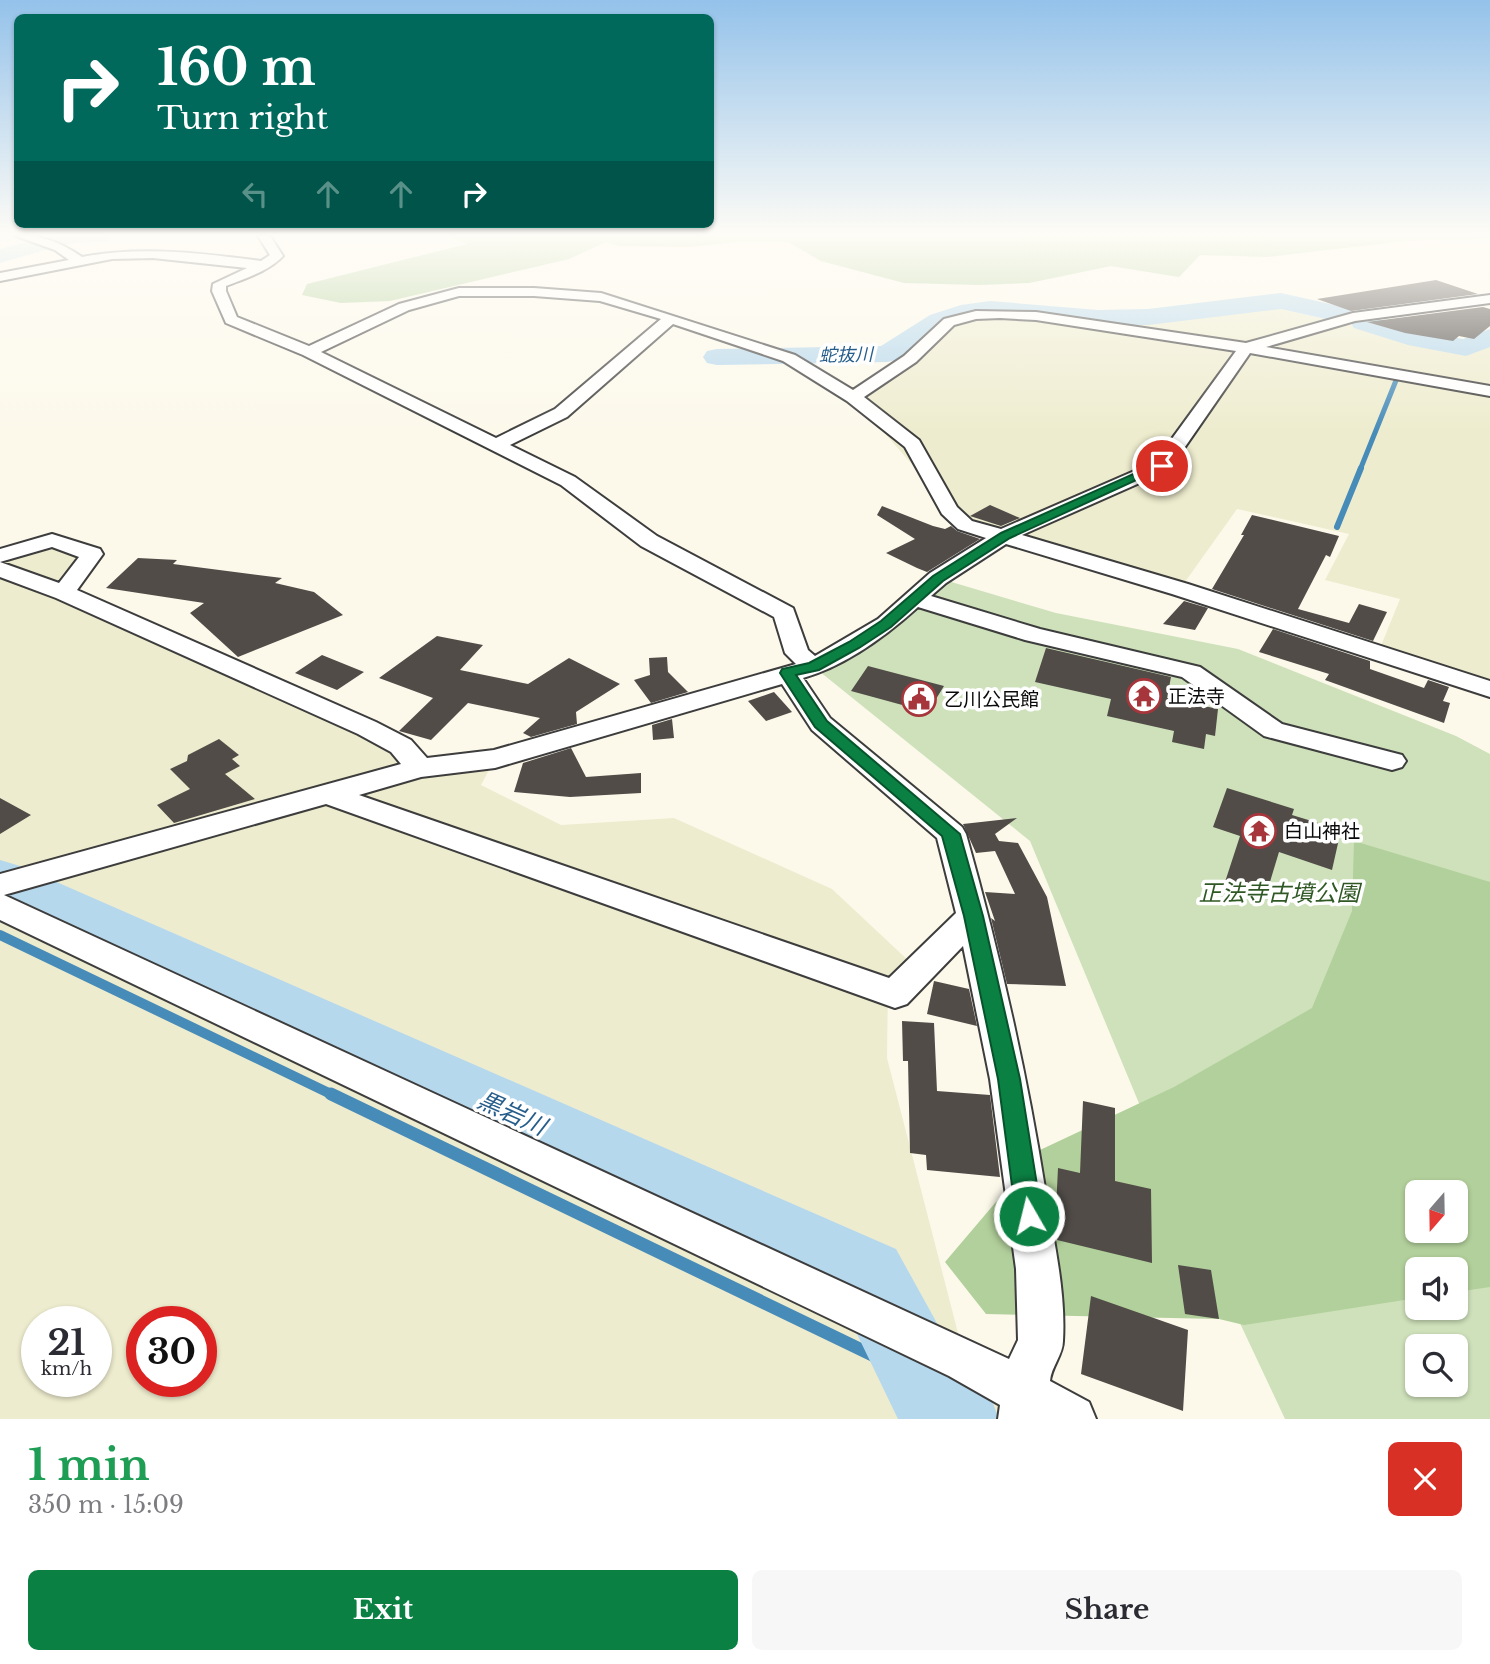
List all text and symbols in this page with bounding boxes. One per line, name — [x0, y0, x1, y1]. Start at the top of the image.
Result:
text: 160 m — [157, 37, 316, 98]
icon: right — [42, 42, 133, 133]
text: Turn right — [157, 98, 328, 138]
icon: left — [236, 175, 274, 213]
icon: ahead — [309, 175, 347, 213]
icon: ahead — [382, 175, 420, 213]
icon: right — [455, 175, 493, 213]
water label: 蛇抜川 — [819, 343, 875, 366]
pin — [1132, 436, 1192, 496]
icon: arrive — [1143, 447, 1181, 485]
temple icon: 正法寺 — [1125, 677, 1163, 715]
public building icon: 乙川公民館 — [900, 680, 938, 718]
place label: 正法寺 — [1168, 685, 1225, 708]
place label: 乙川公民館 — [944, 688, 1039, 711]
temple icon: 白山神社 — [1240, 812, 1278, 850]
place label: 白山神社 — [1284, 820, 1360, 843]
park label: 正法寺古墳公園 — [1199, 879, 1363, 907]
water label: 黒岩川 — [473, 1085, 554, 1142]
position arrow — [992, 1179, 1066, 1253]
north arrow — [1405, 1180, 1468, 1242]
map controls — [1405, 1180, 1468, 1397]
button: sound — [1405, 1257, 1468, 1320]
speed limit sign: 30 — [126, 1306, 217, 1397]
text: 21 — [47, 1321, 86, 1364]
button: search — [1405, 1334, 1468, 1397]
text: km/h — [41, 1358, 92, 1380]
text: 1 min — [28, 1439, 150, 1491]
button: close — [1388, 1442, 1462, 1516]
text: 350 m · 15:09 — [28, 1491, 184, 1519]
button: Exit — [28, 1570, 738, 1650]
button: Share — [752, 1570, 1462, 1650]

